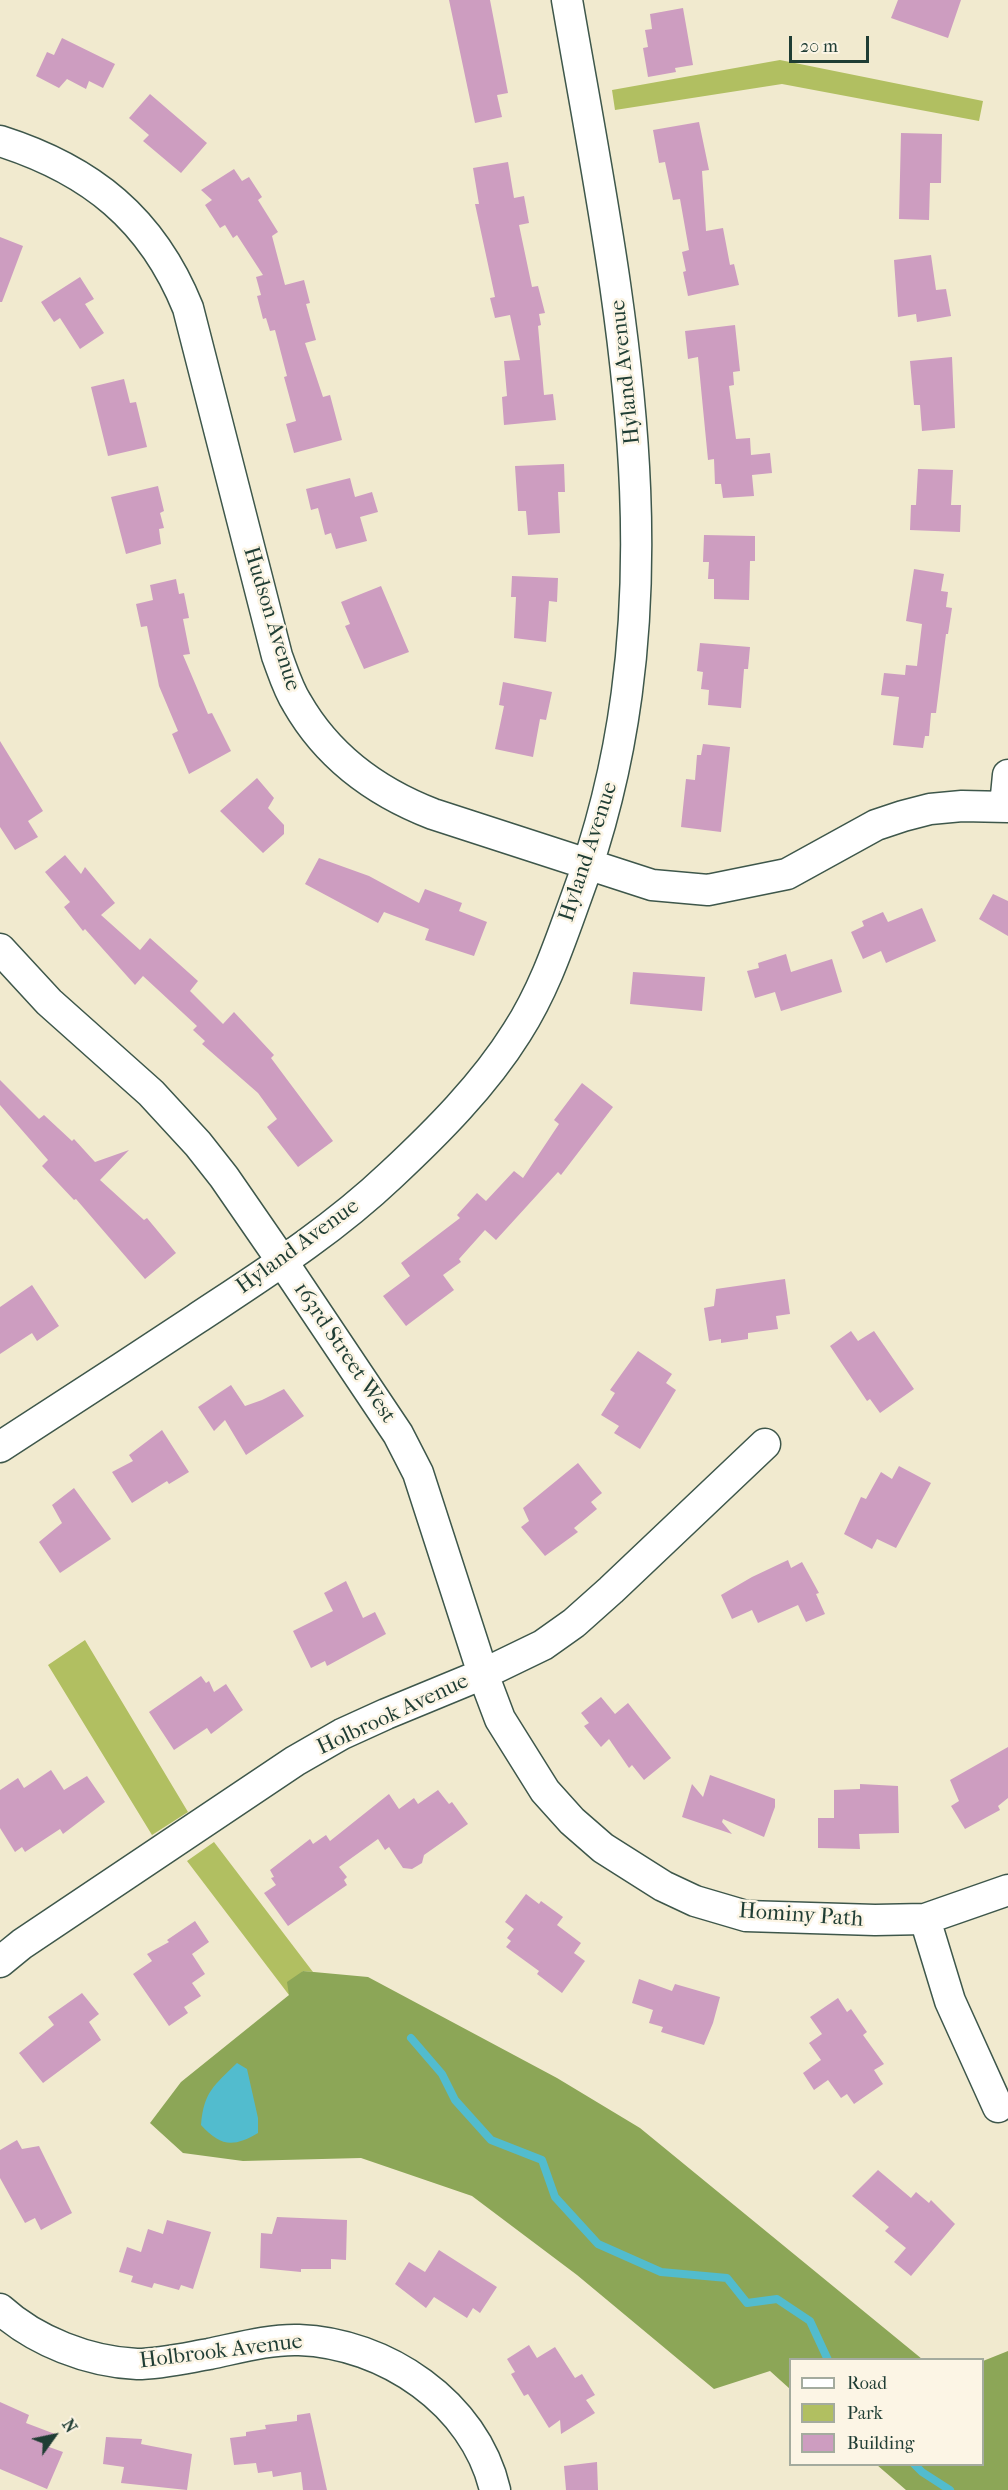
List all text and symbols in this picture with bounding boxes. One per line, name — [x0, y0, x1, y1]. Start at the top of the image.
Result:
scale bar — [792, 24, 872, 62]
text: 20 m — [800, 36, 838, 57]
street label: Hyland Avenue — [605, 298, 647, 446]
street label: Hudson Avenue — [237, 544, 305, 694]
street label: Hyland Avenue — [554, 779, 624, 925]
street label: Hyland Avenue — [231, 1194, 365, 1300]
street label: 163rd Street West — [287, 1278, 401, 1428]
street label: Holbrook Avenue — [313, 1668, 473, 1762]
street label: Hominy Path — [738, 1898, 864, 1934]
street label: Holbrook Avenue — [138, 2329, 304, 2375]
legend — [789, 2358, 984, 2466]
text: Road — [847, 2373, 887, 2394]
text: Park — [847, 2403, 883, 2424]
north arrow — [24, 2406, 84, 2466]
text: N — [58, 2416, 81, 2436]
text: Building — [847, 2433, 914, 2454]

